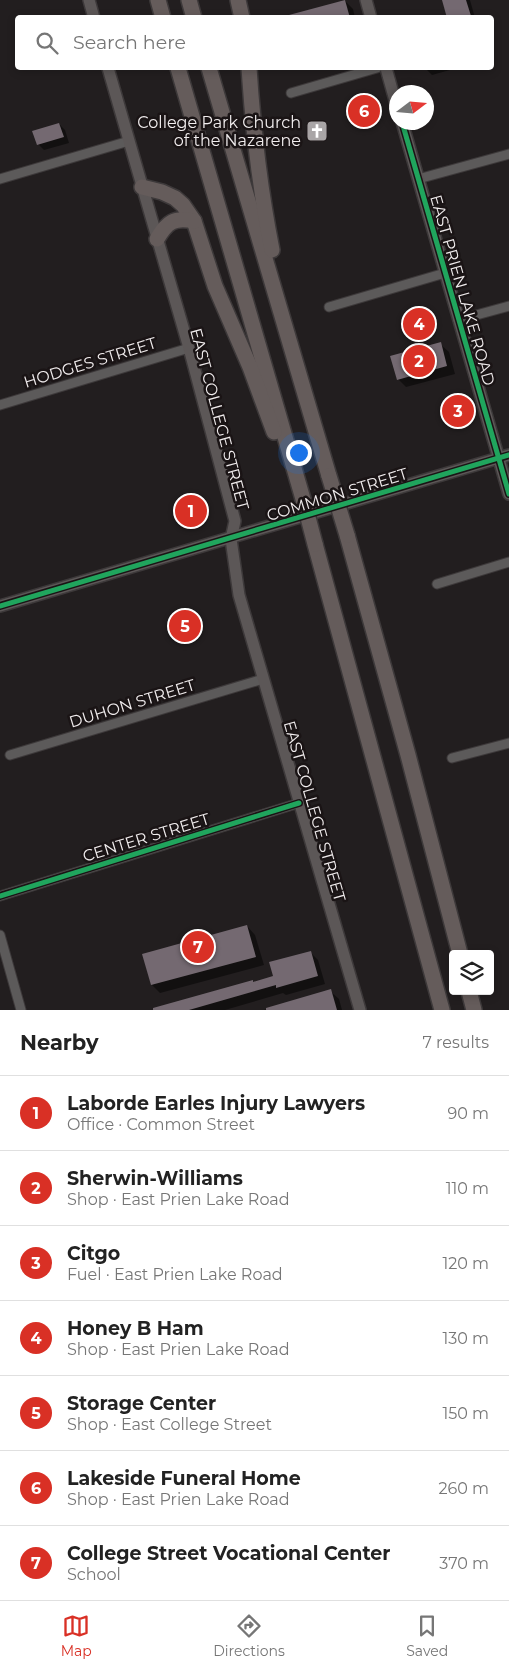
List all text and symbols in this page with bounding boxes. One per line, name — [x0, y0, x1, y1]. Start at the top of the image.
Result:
search box — [15, 15, 494, 70]
icon: search — [33, 29, 61, 57]
text: Search here — [73, 31, 186, 54]
north arrow — [389, 85, 434, 130]
pin: 6 — [348, 92, 380, 130]
place label: College Park Church of the Nazarene — [137, 113, 301, 150]
church icon: College Park Church of the Nazarene — [305, 119, 329, 143]
street label: EAST PRIEN LAKE ROAD — [426, 193, 499, 388]
pin: 4 — [403, 305, 435, 343]
street label: EAST COLLEGE STREET — [186, 326, 253, 513]
street label: HODGES STREET — [21, 333, 160, 392]
pin: 2 — [403, 342, 435, 380]
pin: 3 — [442, 392, 474, 430]
your location — [286, 440, 312, 466]
street label: COMMON STREET — [264, 464, 411, 525]
pin: 1 — [175, 492, 207, 530]
pin: 5 — [169, 607, 201, 645]
street label: DUHON STREET — [67, 675, 198, 732]
street label: EAST COLLEGE STREET — [280, 719, 350, 905]
street label: CENTER STREET — [80, 809, 213, 866]
pin: 7 — [182, 928, 214, 966]
map controls — [449, 950, 494, 995]
button: layers — [449, 950, 494, 995]
text: Nearby — [20, 1030, 99, 1055]
text: 7 results — [422, 1033, 489, 1052]
text: Laborde Earles Injury Lawyers — [67, 1092, 365, 1115]
text: 1 — [33, 1104, 39, 1123]
text: 90 m — [447, 1104, 489, 1123]
text: Office · Common Street — [67, 1115, 255, 1134]
text: Sherwin-Williams — [67, 1167, 243, 1190]
text: 2 — [31, 1179, 41, 1198]
text: 110 m — [446, 1179, 489, 1198]
text: Shop · East Prien Lake Road — [67, 1190, 290, 1209]
text: Citgo — [67, 1242, 120, 1265]
text: 3 — [31, 1254, 41, 1273]
text: 120 m — [442, 1254, 489, 1273]
text: Fuel · East Prien Lake Road — [67, 1265, 283, 1284]
text: Honey B Ham — [67, 1317, 204, 1340]
text: 4 — [30, 1329, 42, 1348]
text: 130 m — [442, 1329, 489, 1348]
text: Shop · East Prien Lake Road — [67, 1340, 290, 1359]
text: Storage Center — [67, 1392, 216, 1415]
text: 5 — [31, 1404, 41, 1423]
text: 150 m — [442, 1404, 489, 1423]
text: Shop · East College Street — [67, 1415, 272, 1434]
text: Lakeside Funeral Home — [67, 1467, 301, 1490]
text: 6 — [31, 1479, 41, 1498]
text: 260 m — [438, 1479, 489, 1498]
text: Shop · East Prien Lake Road — [67, 1490, 290, 1509]
text: College Street Vocational Center — [67, 1542, 391, 1565]
text: 7 — [31, 1554, 41, 1573]
text: 370 m — [439, 1554, 489, 1573]
text: School — [67, 1565, 121, 1584]
tab: Map — [61, 1612, 92, 1660]
tab: Directions — [213, 1612, 285, 1660]
tab: Saved — [406, 1612, 448, 1660]

